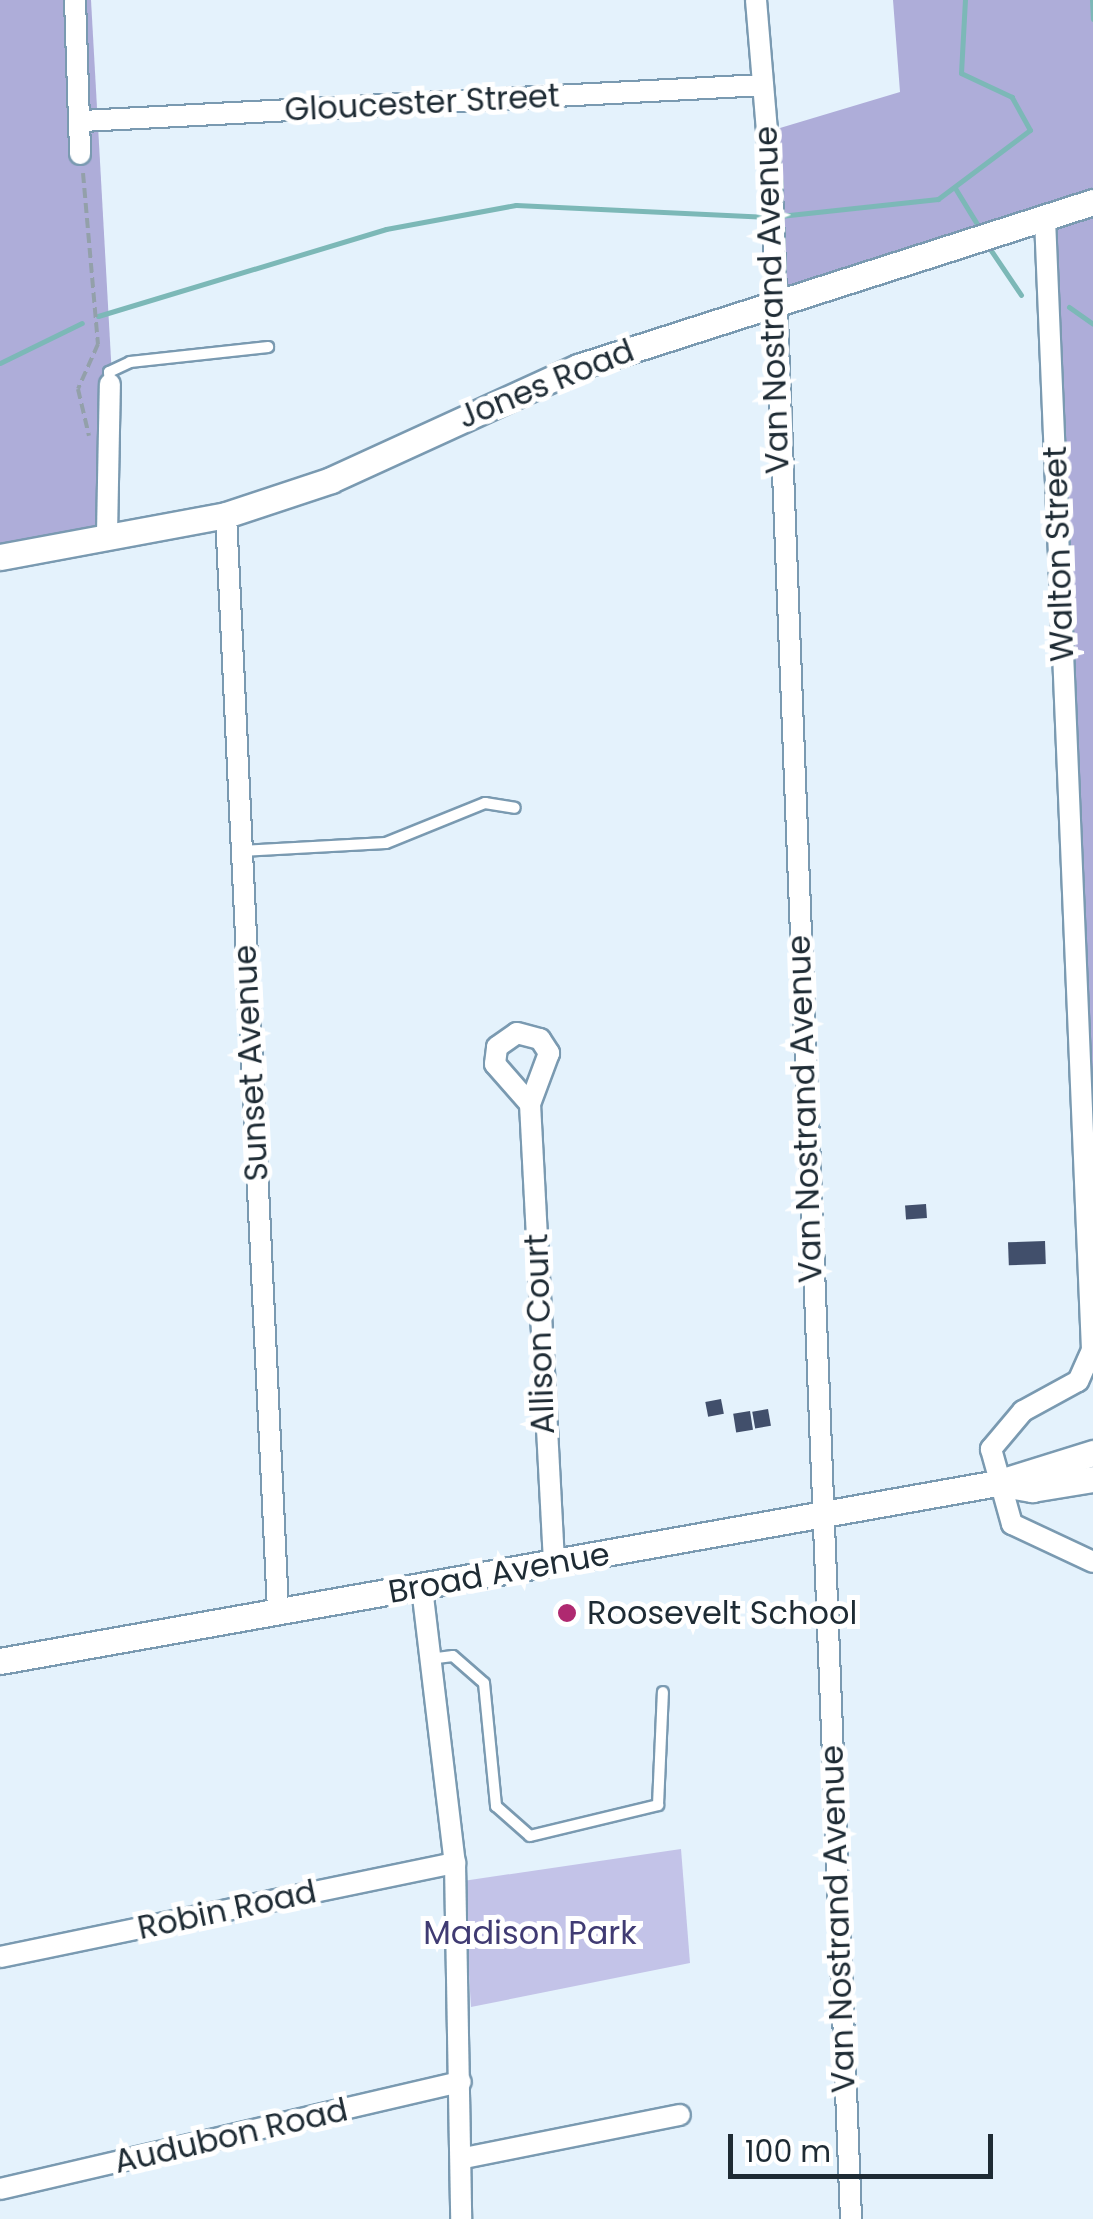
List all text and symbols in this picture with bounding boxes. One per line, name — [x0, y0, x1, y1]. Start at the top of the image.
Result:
street label: Gloucester Street — [284, 77, 560, 129]
street label: Van Nostrand Avenue — [747, 125, 797, 475]
street label: Jones Road — [452, 331, 640, 437]
street label: Walton Street — [1036, 446, 1082, 662]
street label: Van Nostrand Avenue — [780, 934, 830, 1284]
street label: Sunset Avenue — [226, 944, 276, 1182]
street label: Allison Court — [517, 1233, 563, 1435]
street label: Broad Avenue — [385, 1535, 613, 1611]
place label: Roosevelt School — [587, 1594, 857, 1632]
marker: Roosevelt School — [556, 1602, 578, 1624]
street label: Van Nostrand Avenue — [813, 1744, 863, 2094]
street label: Robin Road — [134, 1872, 320, 1948]
park label: Madison Park — [423, 1914, 637, 1952]
street label: Audubon Road — [110, 2090, 352, 2182]
scale bar — [733, 2114, 998, 2176]
text: 100 m — [745, 2130, 831, 2173]

